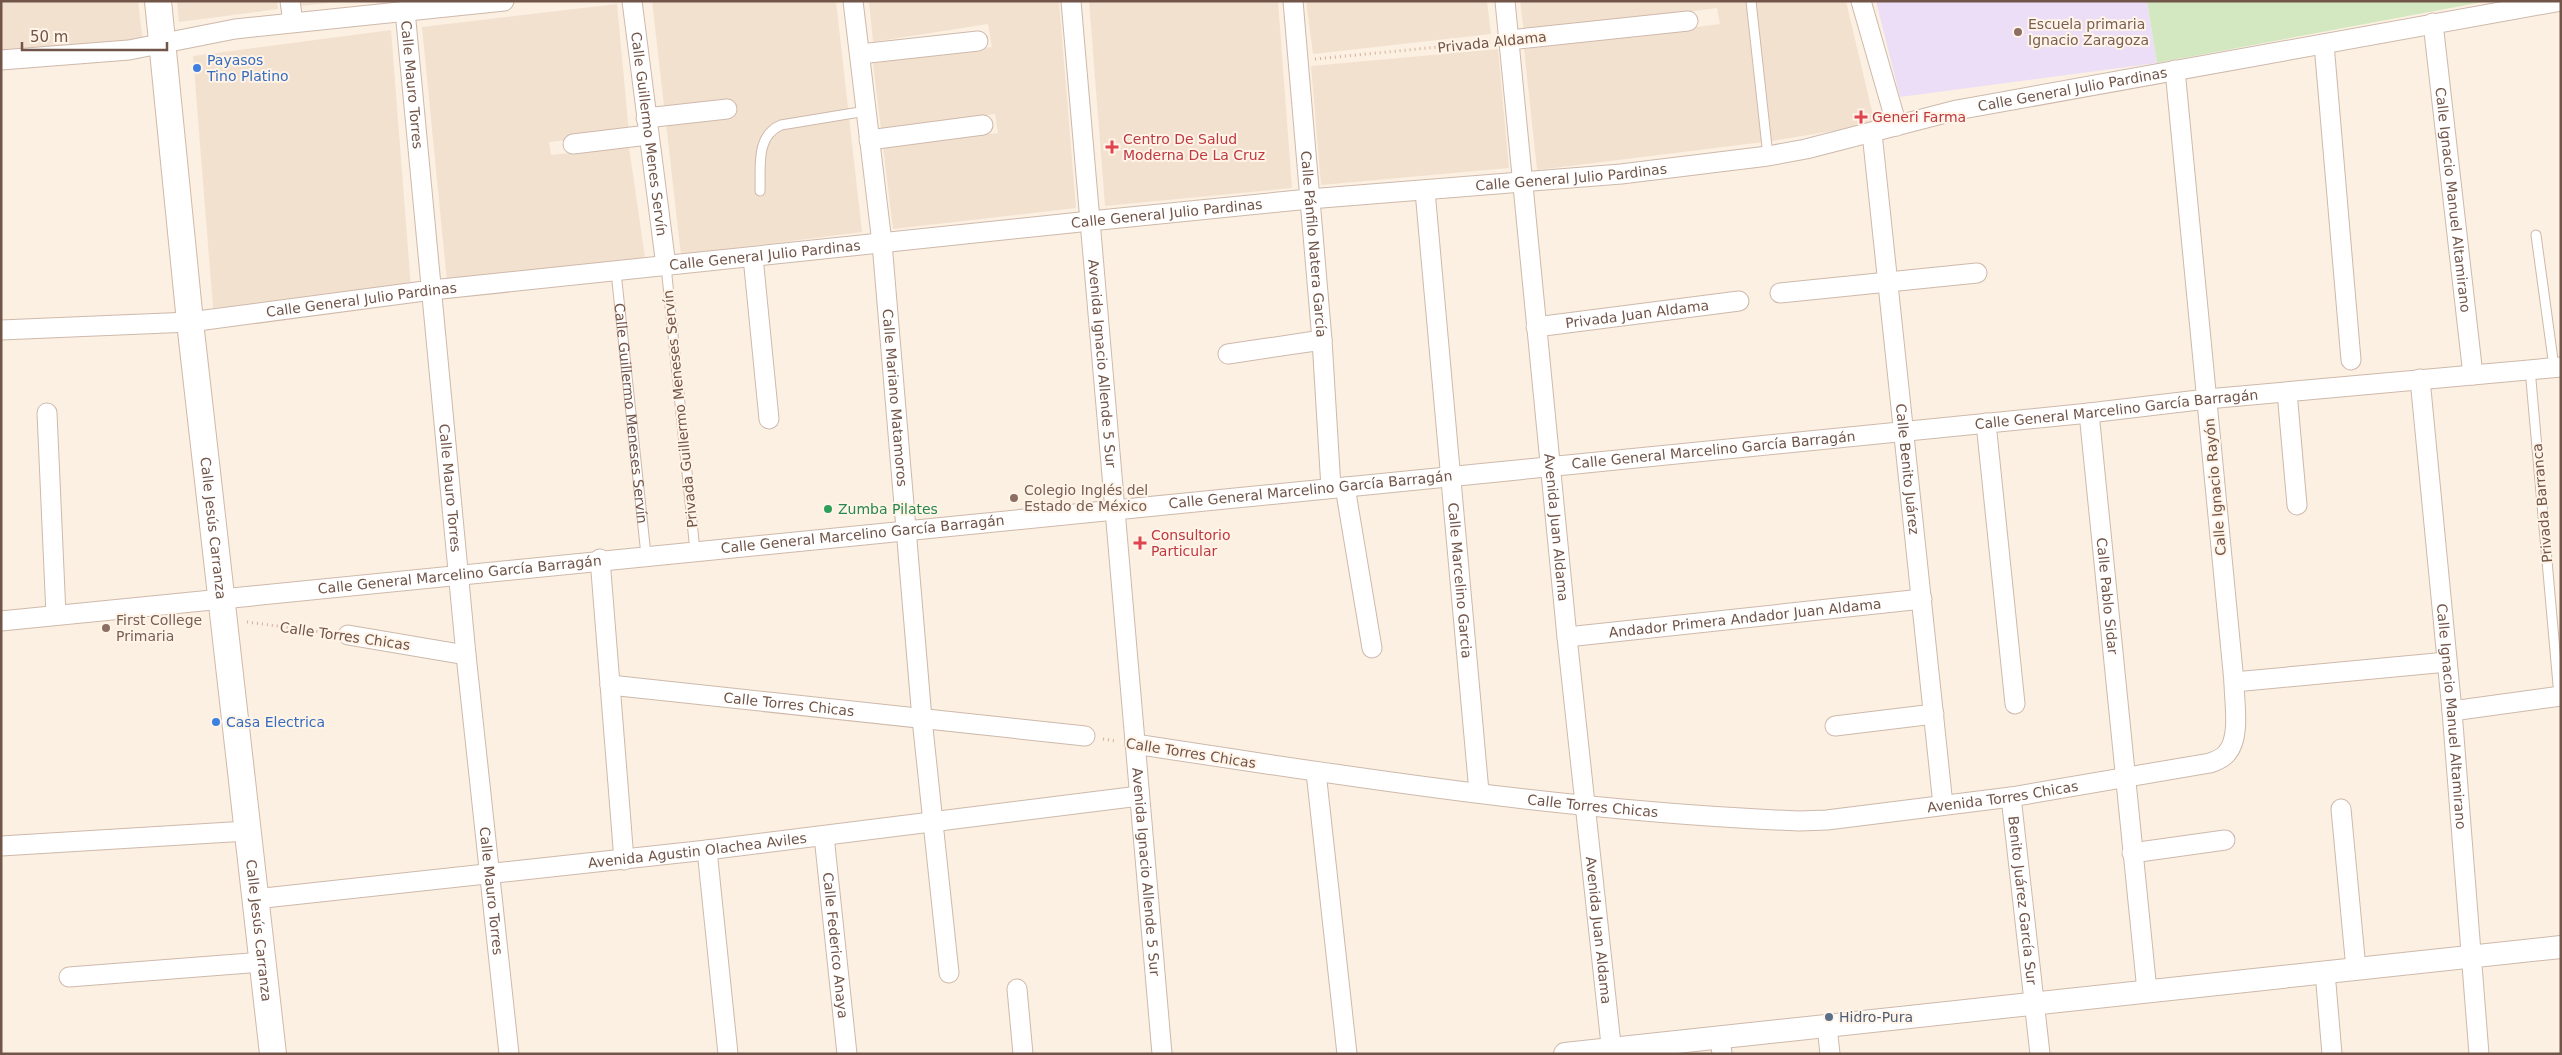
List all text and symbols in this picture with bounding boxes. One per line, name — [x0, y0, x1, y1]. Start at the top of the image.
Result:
place label: Escuela primaria Ignacio Zaragoza — [2028, 16, 2149, 48]
scale bar — [22, 20, 168, 52]
street label: Calle Mauro Torres — [398, 20, 426, 150]
marker: Escuela primaria Ignacio Zaragoza — [2012, 26, 2024, 38]
text: 50 m — [30, 28, 68, 46]
street label: Privada Aldama — [1437, 28, 1547, 56]
street label: Calle Guillermo Menes Servín — [628, 31, 670, 237]
place label: Payasos Tino Platino — [206, 52, 289, 84]
marker: Payasos Tino Platino — [191, 62, 203, 74]
street label: Calle General Julio Pardinas — [1976, 64, 2168, 114]
street label: Calle Ignacio Manuel Altamirano — [2432, 86, 2474, 313]
place label: Generi Farma — [1872, 109, 1966, 125]
marker: Generi Farma — [1854, 110, 1868, 124]
place label: Centro De Salud Moderna De La Cruz — [1123, 131, 1265, 163]
marker: Centro De Salud Moderna De La Cruz — [1105, 140, 1119, 154]
street label: Calle Pánfilo Natera García — [1298, 150, 1330, 338]
street label: Calle General Julio Pardinas — [1475, 160, 1668, 194]
street label: Calle General Julio Pardinas — [1070, 196, 1263, 231]
street label: Calle General Julio Pardinas — [668, 237, 861, 273]
street label: Avenida Ignacio Allende 5 Sur — [1085, 259, 1119, 469]
street label: Calle General Julio Pardinas — [265, 279, 458, 320]
street label: Privada Guillermo Meneses Servín — [660, 289, 700, 529]
street label: Privada Juan Aldama — [1564, 297, 1710, 331]
street label: Calle Guillermo Meneses Servín — [611, 302, 651, 524]
street label: Calle Mariano Matamoros — [880, 308, 910, 487]
street label: Calle General Marcelino García Barragán — [1974, 386, 2259, 432]
street label: Calle Benito Juárez — [1893, 403, 1922, 536]
street label: Calle Ignacio Rayón — [2201, 418, 2229, 556]
street label: Calle Mauro Torres — [436, 423, 464, 553]
street label: Calle General Marcelino García Barragán — [1571, 428, 1856, 472]
street label: Privada Barranca — [2529, 443, 2555, 563]
street label: Avenida Juan Aldama — [1541, 453, 1571, 602]
street label: Calle Jesús Carranza — [197, 456, 229, 600]
street label: Calle General Marcelino García Barragán — [1168, 468, 1453, 512]
place label: Colegio Inglés del Estado de México — [1024, 482, 1148, 514]
marker: Colegio Inglés del Estado de México — [1008, 492, 1020, 504]
place label: Zumba Pilates — [838, 501, 938, 517]
street label: Calle Marcelino Garcia — [1445, 502, 1475, 659]
marker: Zumba Pilates — [822, 503, 834, 515]
street label: Calle General Marcelino García Barragán — [720, 512, 1005, 556]
place label: Consultorio Particular — [1151, 527, 1231, 559]
marker: Consultorio Particular — [1133, 536, 1147, 550]
street label: Calle Pablo Sidar — [2094, 537, 2121, 656]
street label: Calle General Marcelino García Barragán — [317, 552, 602, 597]
street label: Andador Primera Andador Juan Aldama — [1608, 595, 1882, 641]
street label: Calle Ignacio Manuel Altamirano — [2434, 603, 2469, 830]
place label: First College Primaria — [116, 612, 202, 644]
street label: Calle Torres Chicas — [279, 619, 411, 653]
marker: First College Primaria — [100, 622, 112, 634]
street label: Calle Torres Chicas — [723, 689, 855, 719]
place label: Casa Electrica — [226, 714, 325, 730]
marker: Casa Electrica — [210, 716, 222, 728]
street label: Calle Torres Chicas — [1125, 735, 1257, 771]
street label: Avenida Ignacio Allende 5 Sur — [1129, 767, 1163, 977]
street label: Avenida Torres Chicas — [1926, 778, 2079, 815]
street label: Calle Torres Chicas — [1526, 791, 1659, 820]
street label: Benito Juárez García Sur — [2005, 815, 2040, 986]
street label: Calle Mauro Torres — [477, 826, 506, 956]
street label: Avenida Agustin Olachea Aviles — [587, 830, 808, 871]
street label: Avenida Juan Aldama — [1583, 856, 1615, 1005]
street label: Calle Jesús Carranza — [243, 859, 275, 1002]
street label: Calle Federico Anaya — [820, 871, 851, 1019]
place label: Hidro-Pura — [1839, 1009, 1913, 1025]
marker: Hidro-Pura — [1823, 1011, 1835, 1023]

